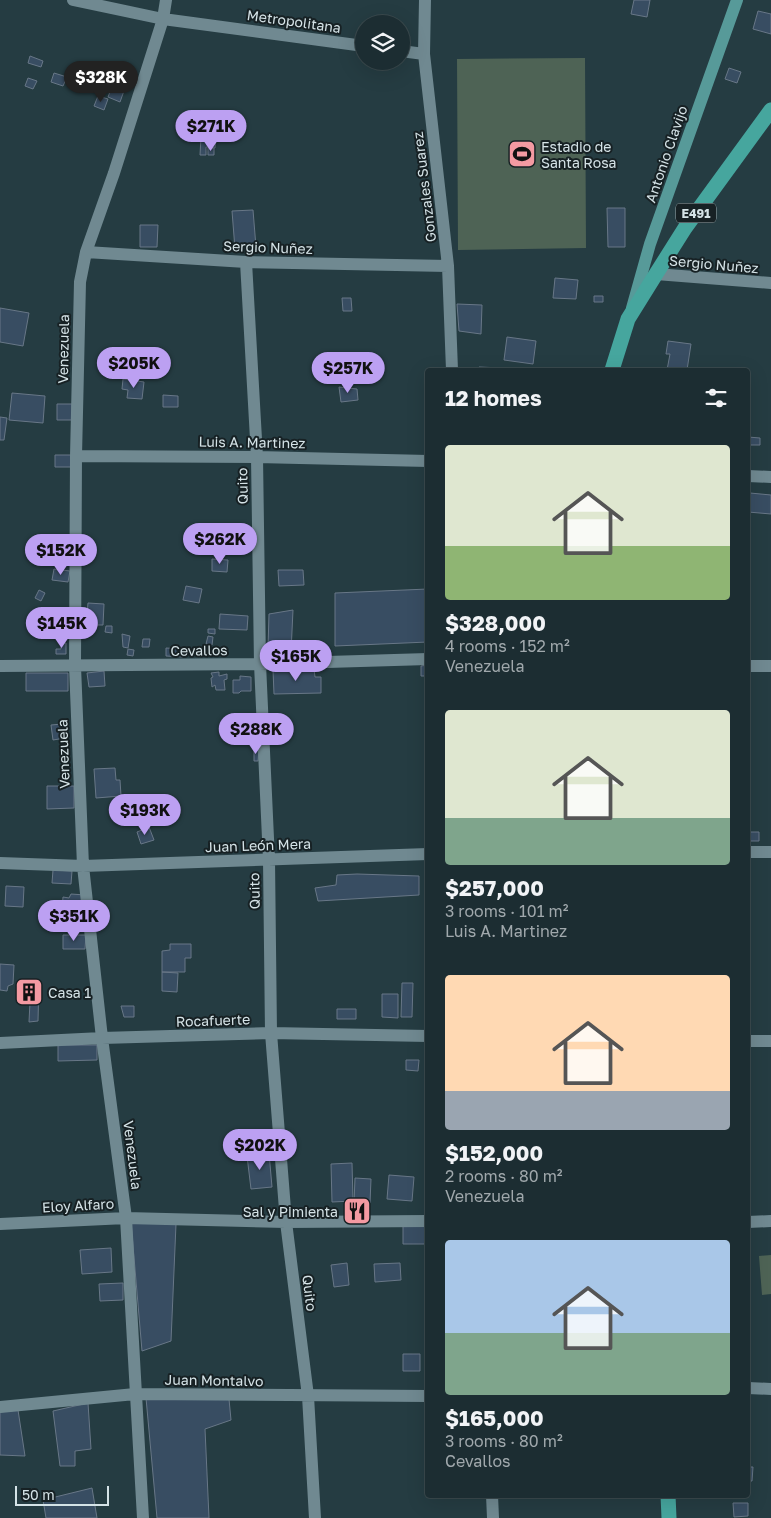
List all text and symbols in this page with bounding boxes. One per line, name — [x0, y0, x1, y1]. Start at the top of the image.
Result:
street label: Metropolitana — [246, 6, 342, 36]
map controls — [355, 15, 410, 70]
button: layers — [355, 15, 410, 70]
pin: $328K — [66, 61, 136, 103]
text: $328K — [75, 67, 127, 87]
street label: Antonio Clavijo — [641, 103, 691, 205]
pin: $271K — [176, 110, 246, 152]
text: $271K — [186, 116, 236, 136]
street label: Gonzales Suarez — [409, 131, 439, 243]
place label: Estadio de Santa Rosa — [541, 138, 616, 171]
sports icon: Estadio de Santa Rosa — [507, 139, 537, 169]
road number: E491 — [676, 204, 716, 222]
street label: Sergio Nuñez — [223, 237, 313, 257]
street label: Sergio Nuñez — [669, 252, 759, 276]
street label: Venezuela — [54, 314, 72, 384]
pin: $205K — [99, 346, 169, 389]
pin: $257K — [313, 352, 383, 394]
text: $205K — [108, 353, 160, 373]
text: $257K — [323, 358, 373, 378]
icon: filters — [702, 384, 730, 412]
text: 12 homes — [445, 385, 542, 411]
street label: Luis A. Martinez — [198, 433, 306, 451]
street label: Quito — [233, 468, 251, 504]
icon: home — [543, 478, 633, 568]
pin: $262K — [185, 522, 255, 565]
text: $262K — [194, 529, 246, 549]
pin: $152K — [26, 534, 96, 576]
text: $152K — [36, 540, 86, 560]
pin: $145K — [27, 606, 97, 649]
text: $328,000 — [445, 610, 546, 636]
text: $145K — [37, 613, 87, 633]
text: 4 rooms · 152 m² — [445, 636, 570, 656]
pin: $165K — [261, 640, 331, 682]
street label: Cevallos — [170, 641, 228, 659]
text: $165K — [271, 646, 321, 666]
text: Venezuela — [445, 656, 524, 676]
pin: $288K — [221, 712, 291, 755]
street label: Venezuela — [53, 719, 73, 789]
text: $288K — [230, 719, 282, 739]
icon: home — [543, 743, 633, 833]
pin: $193K — [110, 794, 180, 836]
text: $193K — [120, 800, 170, 820]
street label: Juan León Mera — [205, 835, 311, 855]
street label: Quito — [245, 873, 263, 909]
text: $257,000 — [445, 875, 544, 901]
pin: $351K — [39, 900, 109, 942]
text: 3 rooms · 101 m² — [445, 901, 568, 921]
text: $351K — [49, 906, 99, 926]
text: Luis A. Martinez — [445, 921, 567, 941]
building icon: Casa 1 — [14, 977, 44, 1007]
place label: Casa 1 — [48, 984, 91, 1001]
icon: home — [543, 1008, 633, 1098]
street label: Rocafuerte — [175, 1010, 251, 1030]
street label: Venezuela — [120, 1119, 146, 1191]
pin: $202K — [225, 1128, 295, 1171]
text: $202K — [234, 1135, 286, 1155]
text: $152,000 — [445, 1140, 543, 1166]
text: 2 rooms · 80 m² — [445, 1166, 563, 1186]
text: Venezuela — [445, 1186, 524, 1206]
street label: Eloy Alfaro — [42, 1195, 114, 1215]
restaurant icon: Sal y Pimienta — [342, 1196, 372, 1226]
place label: Sal y Pimienta — [243, 1203, 338, 1220]
icon: home — [543, 1273, 633, 1363]
street label: Quito — [299, 1274, 321, 1312]
street label: Juan Montalvo — [164, 1371, 264, 1389]
text: $165,000 — [445, 1405, 544, 1431]
text: 3 rooms · 80 m² — [445, 1431, 563, 1451]
text: Cevallos — [445, 1451, 511, 1471]
scale bar — [15, 1483, 109, 1506]
text: 50 m — [22, 1486, 55, 1503]

